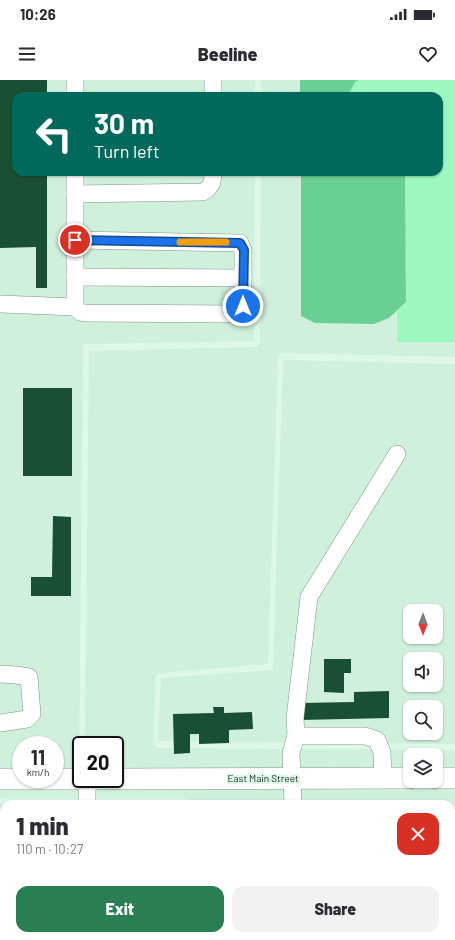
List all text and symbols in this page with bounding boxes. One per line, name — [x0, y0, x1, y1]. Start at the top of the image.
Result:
text: 10:26 — [20, 5, 56, 23]
icon: menu — [16, 43, 38, 65]
text: Beeline — [198, 43, 257, 65]
icon: heart — [417, 43, 439, 65]
text: 30 m — [94, 106, 154, 140]
icon: left — [28, 108, 80, 160]
text: Turn left — [94, 140, 160, 162]
pin — [58, 223, 92, 257]
icon: arrive — [64, 229, 86, 251]
position arrow — [222, 285, 264, 327]
north arrow — [403, 604, 443, 644]
map controls — [403, 604, 443, 788]
button: sound — [403, 652, 443, 692]
button: search — [403, 700, 443, 740]
speed limit sign: 20 — [72, 736, 124, 788]
text: 11 — [31, 745, 45, 769]
button: layers — [403, 748, 443, 788]
text: km/h — [27, 766, 49, 778]
street label: East Main Street — [227, 772, 299, 784]
text: 1 min — [16, 811, 69, 840]
button: close — [397, 813, 439, 855]
text: 110 m · 10:27 — [16, 841, 83, 857]
button: Exit — [16, 886, 224, 932]
button: Share — [232, 886, 439, 932]

